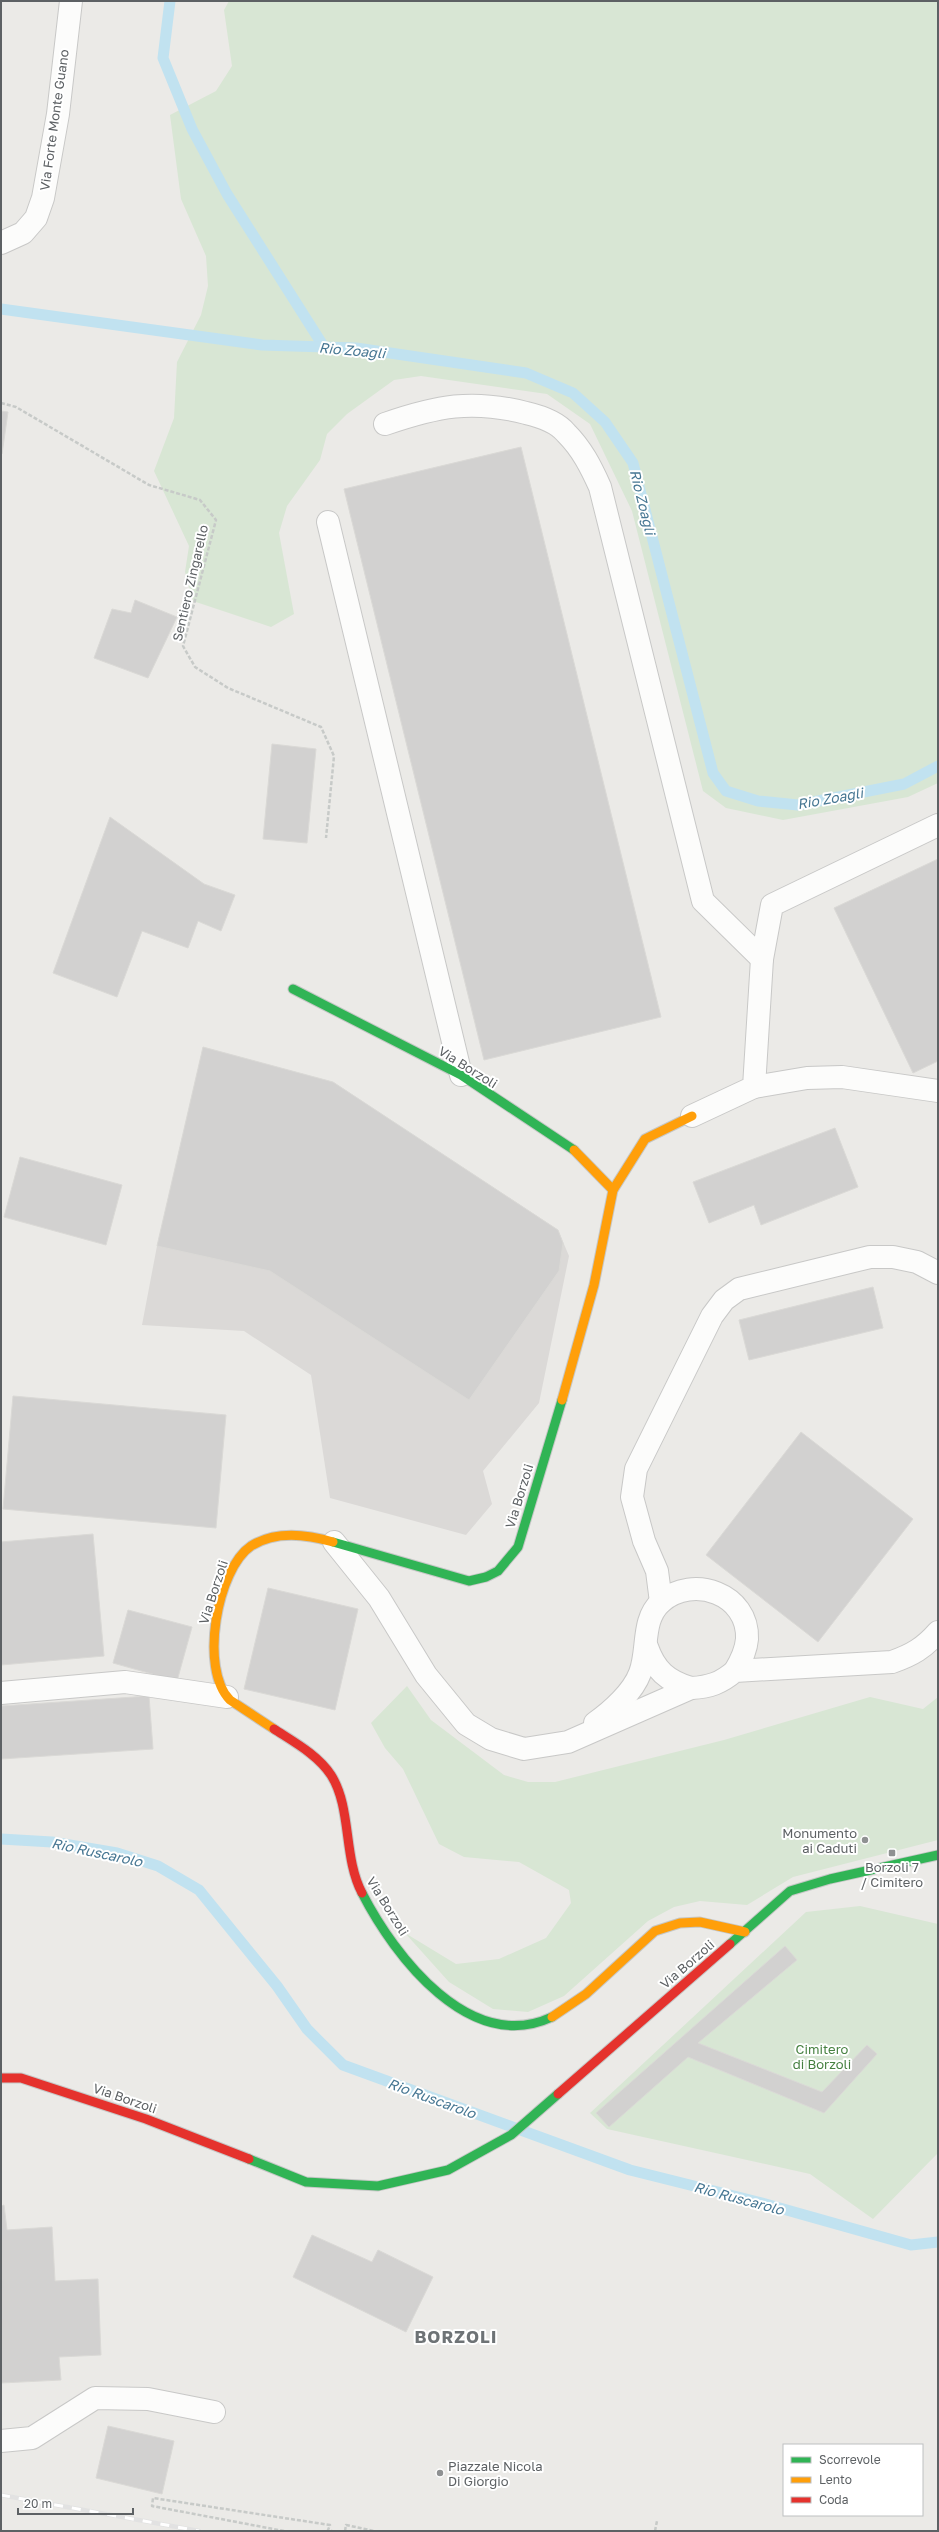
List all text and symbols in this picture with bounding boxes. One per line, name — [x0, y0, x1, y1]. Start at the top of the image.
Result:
street label: Via Forte Monte Guano — [36, 48, 72, 192]
water label: Rio Zoagli — [318, 339, 388, 362]
water label: Rio Zoagli — [627, 468, 660, 538]
street label: Sentiero Zingarello — [169, 523, 211, 643]
water label: Rio Zoagli — [796, 783, 866, 812]
street label: Via Borzoli — [436, 1043, 500, 1091]
street label: Via Borzoli — [502, 1462, 536, 1530]
street label: Via Borzoli — [195, 1558, 231, 1626]
place label: Monumento ai Caduti — [782, 1825, 857, 1856]
water label: Rio Ruscarolo — [50, 1834, 145, 1870]
marker: Monumento ai Caduti — [860, 1835, 870, 1845]
marker: Borzoli 7 / Cimitero — [887, 1848, 897, 1858]
place label: Borzoli 7 / Cimitero — [861, 1859, 923, 1890]
street label: Via Borzoli — [364, 1874, 412, 1938]
street label: Via Borzoli — [657, 1936, 717, 1992]
park label: Cimitero di Borzoli — [793, 2041, 851, 2072]
water label: Rio Ruscarolo — [386, 2074, 480, 2122]
street label: Via Borzoli — [91, 2080, 159, 2116]
water label: Rio Ruscarolo — [692, 2178, 787, 2219]
district label: BORZOLI — [414, 2326, 498, 2347]
legend — [783, 2444, 923, 2516]
text: Scorrevole — [819, 2452, 881, 2467]
place label: Piazzale Nicola Di Giorgio — [448, 2458, 543, 2489]
marker: Piazzale Nicola Di Giorgio — [435, 2468, 445, 2478]
text: Lento — [819, 2472, 852, 2487]
scale bar — [18, 2490, 133, 2516]
text: Coda — [819, 2492, 849, 2507]
text: 20 m — [24, 2496, 52, 2511]

